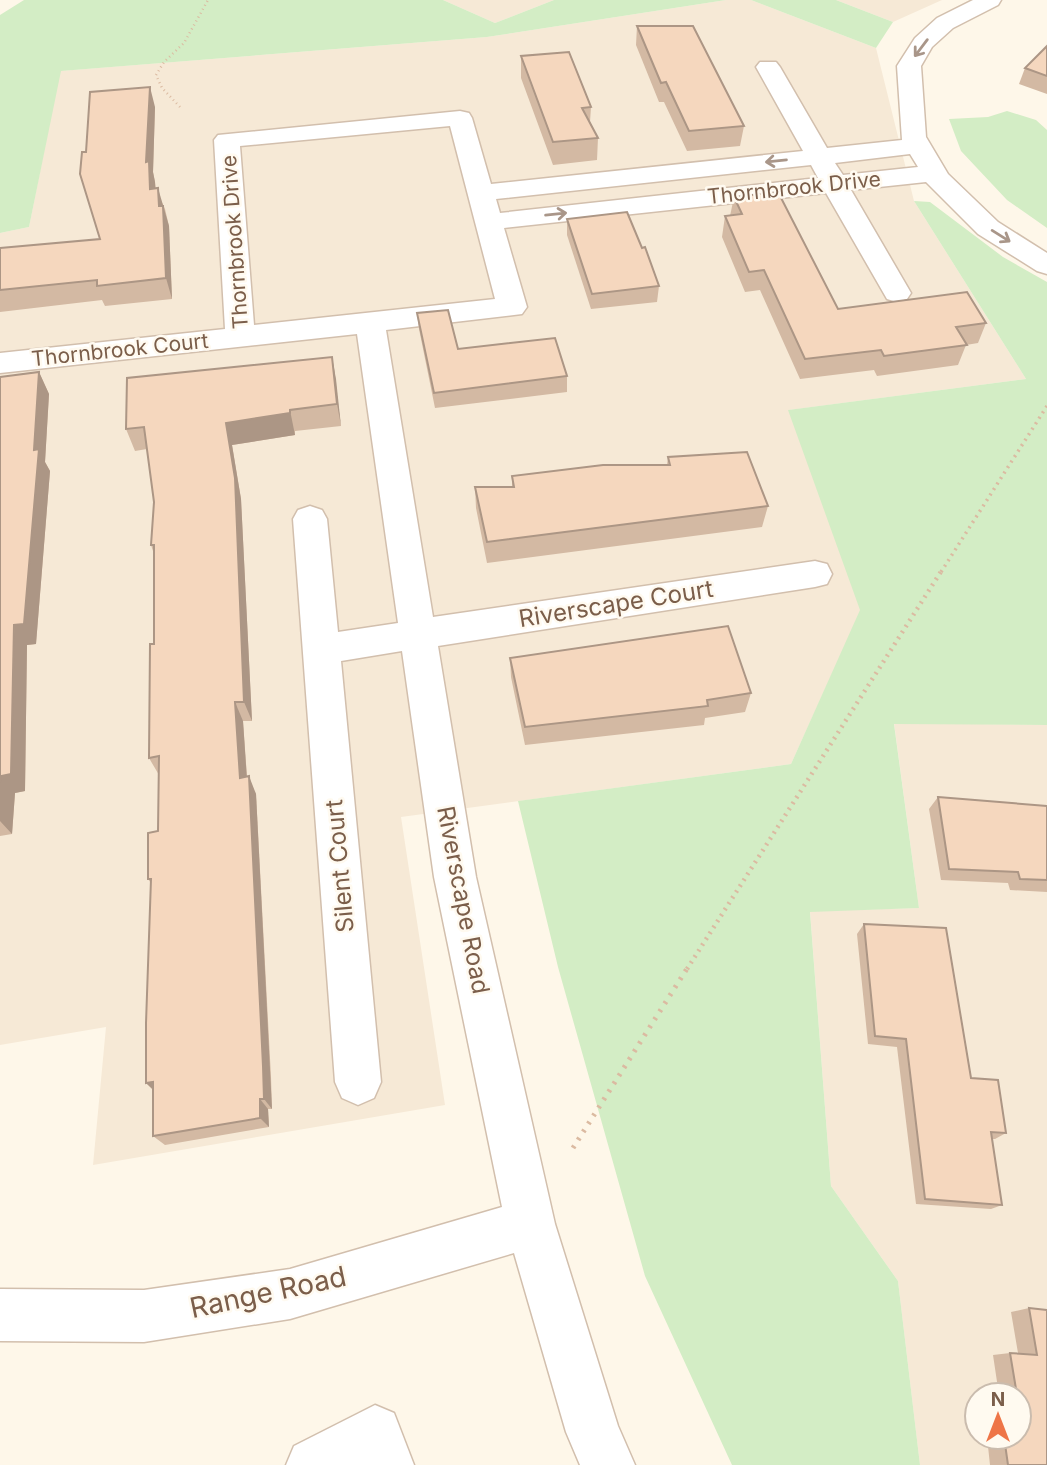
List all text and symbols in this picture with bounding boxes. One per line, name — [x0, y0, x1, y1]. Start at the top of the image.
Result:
one-way arrow — [914, 38, 928, 57]
street label: Thornbrook Drive — [216, 154, 253, 330]
one-way arrow — [766, 155, 788, 168]
street label: Thornbrook Drive — [706, 166, 882, 209]
one-way arrow — [544, 207, 567, 220]
one-way arrow — [991, 228, 1010, 243]
street label: Thornbrook Court — [30, 328, 210, 371]
street label: Riverscape Court — [517, 574, 715, 633]
street label: Silent Court — [319, 798, 360, 934]
street label: Riverscape Road — [431, 804, 496, 996]
street label: Range Road — [187, 1259, 349, 1325]
north arrow — [963, 1381, 1033, 1451]
text: N — [991, 1388, 1005, 1411]

